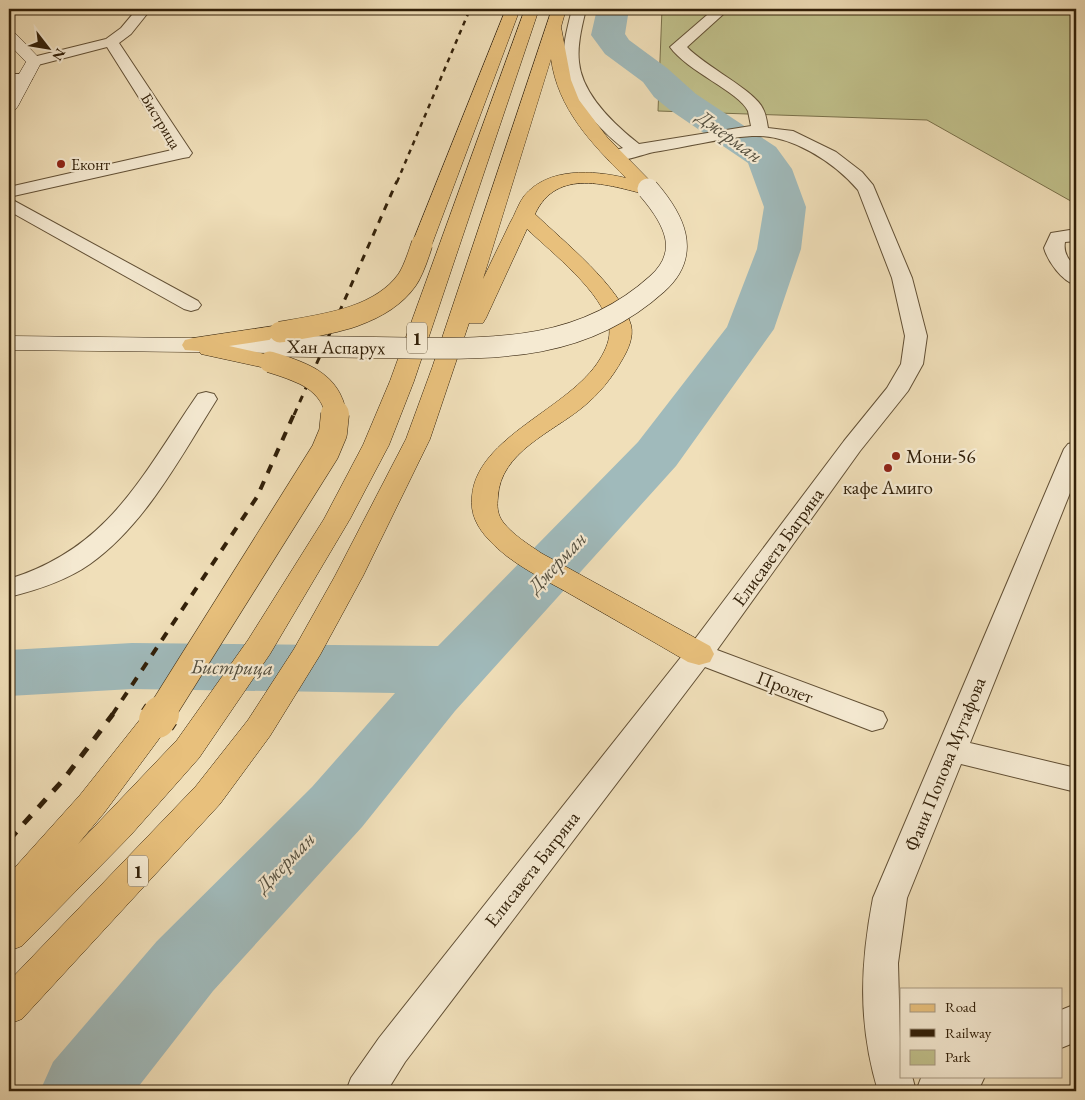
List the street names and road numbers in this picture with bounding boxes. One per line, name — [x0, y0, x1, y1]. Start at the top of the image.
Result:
street label: Бистрица — [136, 89, 186, 154]
road number: 1 — [407, 322, 427, 353]
street label: Хан Аспарух — [286, 334, 386, 360]
street label: Елисавета Багряна — [727, 482, 830, 611]
street label: Пролет — [753, 665, 817, 709]
street label: Фани Попова Мутафова — [899, 673, 992, 855]
street label: Елисавета Багряна — [479, 806, 585, 932]
road number: 1 — [128, 856, 148, 886]

